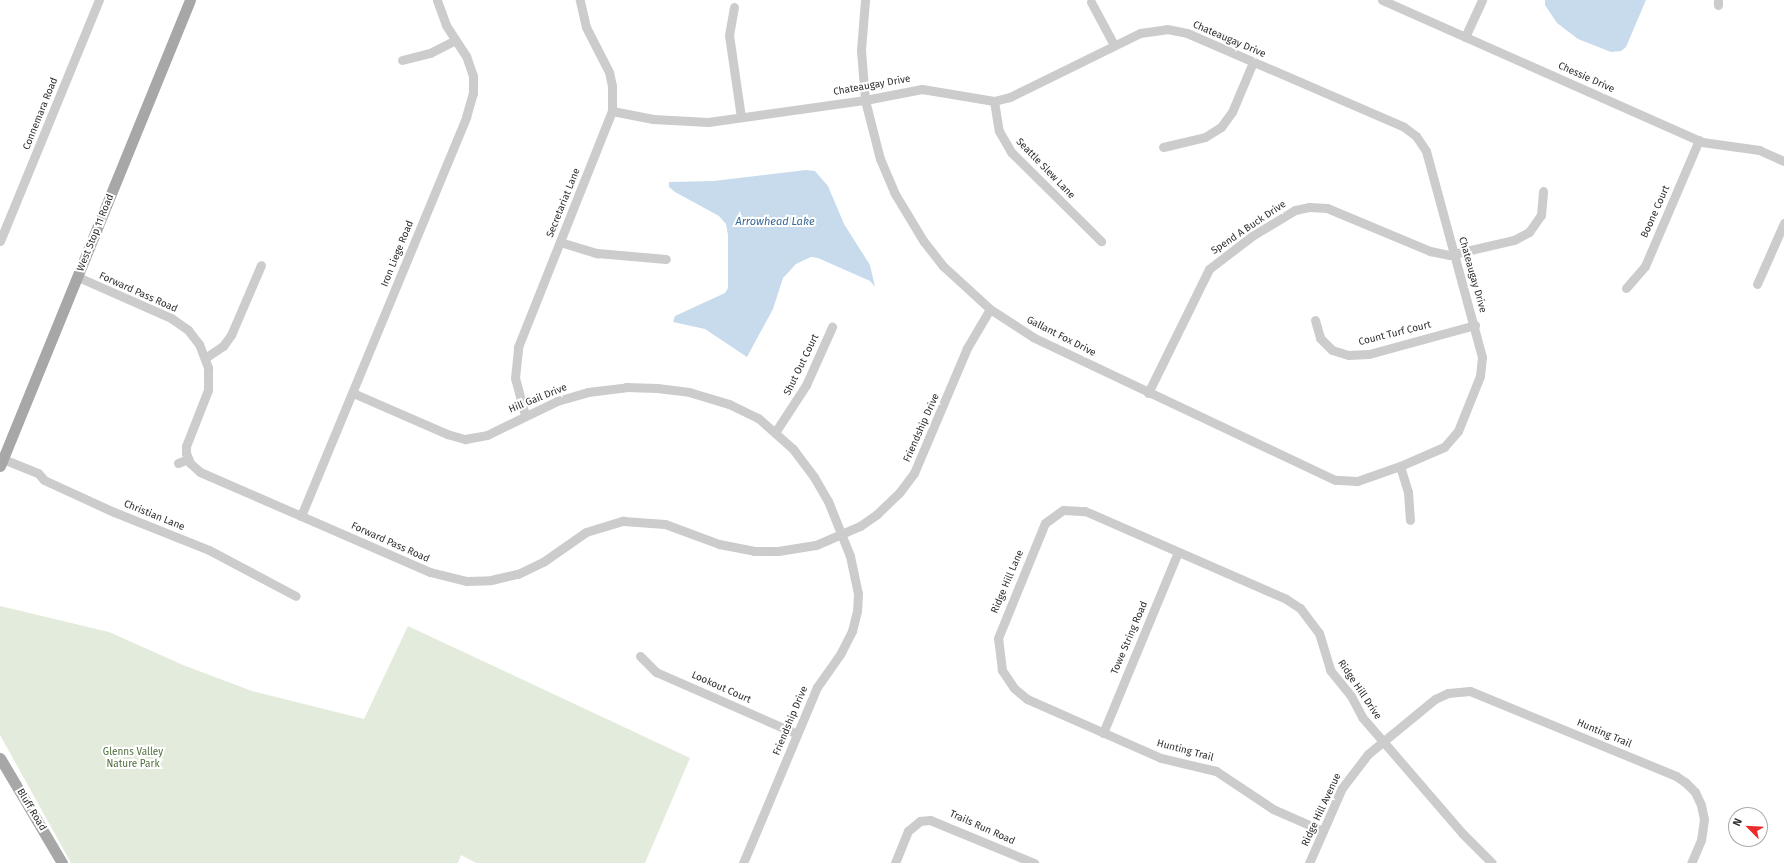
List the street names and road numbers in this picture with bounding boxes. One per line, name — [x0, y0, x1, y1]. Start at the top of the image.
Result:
street label: Chateaugay Drive — [1191, 19, 1267, 61]
street label: Chessie Drive — [1556, 60, 1616, 96]
street label: Chateaugay Drive — [832, 73, 912, 99]
street label: Connemara Road — [21, 76, 61, 152]
street label: Seattle Slew Lane — [1013, 136, 1077, 202]
street label: Secretariat Lane — [545, 167, 583, 239]
street label: Boone Court — [1639, 184, 1673, 240]
street label: West Stop 11 Road — [75, 193, 117, 273]
street label: Spend A Buck Drive — [1209, 199, 1289, 257]
street label: Iron Liege Road — [379, 219, 417, 289]
street label: Chateaugay Drive — [1455, 236, 1489, 314]
street label: Forward Pass Road — [97, 270, 179, 316]
street label: Gallant Fox Drive — [1024, 314, 1098, 360]
street label: Count Turf Court — [1358, 319, 1432, 349]
street label: Shut Out Court — [782, 332, 822, 398]
street label: Hill Gail Drive — [507, 382, 569, 416]
street label: Friendship Drive — [901, 392, 943, 464]
street label: Christian Lane — [122, 498, 186, 534]
street label: Forward Pass Road — [349, 520, 431, 566]
street label: Ridge Hill Lane — [989, 548, 1027, 616]
street label: Towe String Road — [1109, 600, 1151, 676]
street label: Ridge Hill Drive — [1335, 658, 1383, 722]
street label: Lookout Court — [689, 670, 753, 706]
street label: Friendship Drive — [771, 685, 811, 757]
street label: Hunting Trail — [1575, 717, 1633, 751]
street label: Hunting Trail — [1155, 738, 1215, 764]
street label: Ridge Hill Avenue — [1300, 772, 1344, 848]
street label: Bluff Road — [14, 787, 48, 833]
street label: Trails Run Road — [947, 808, 1017, 848]

